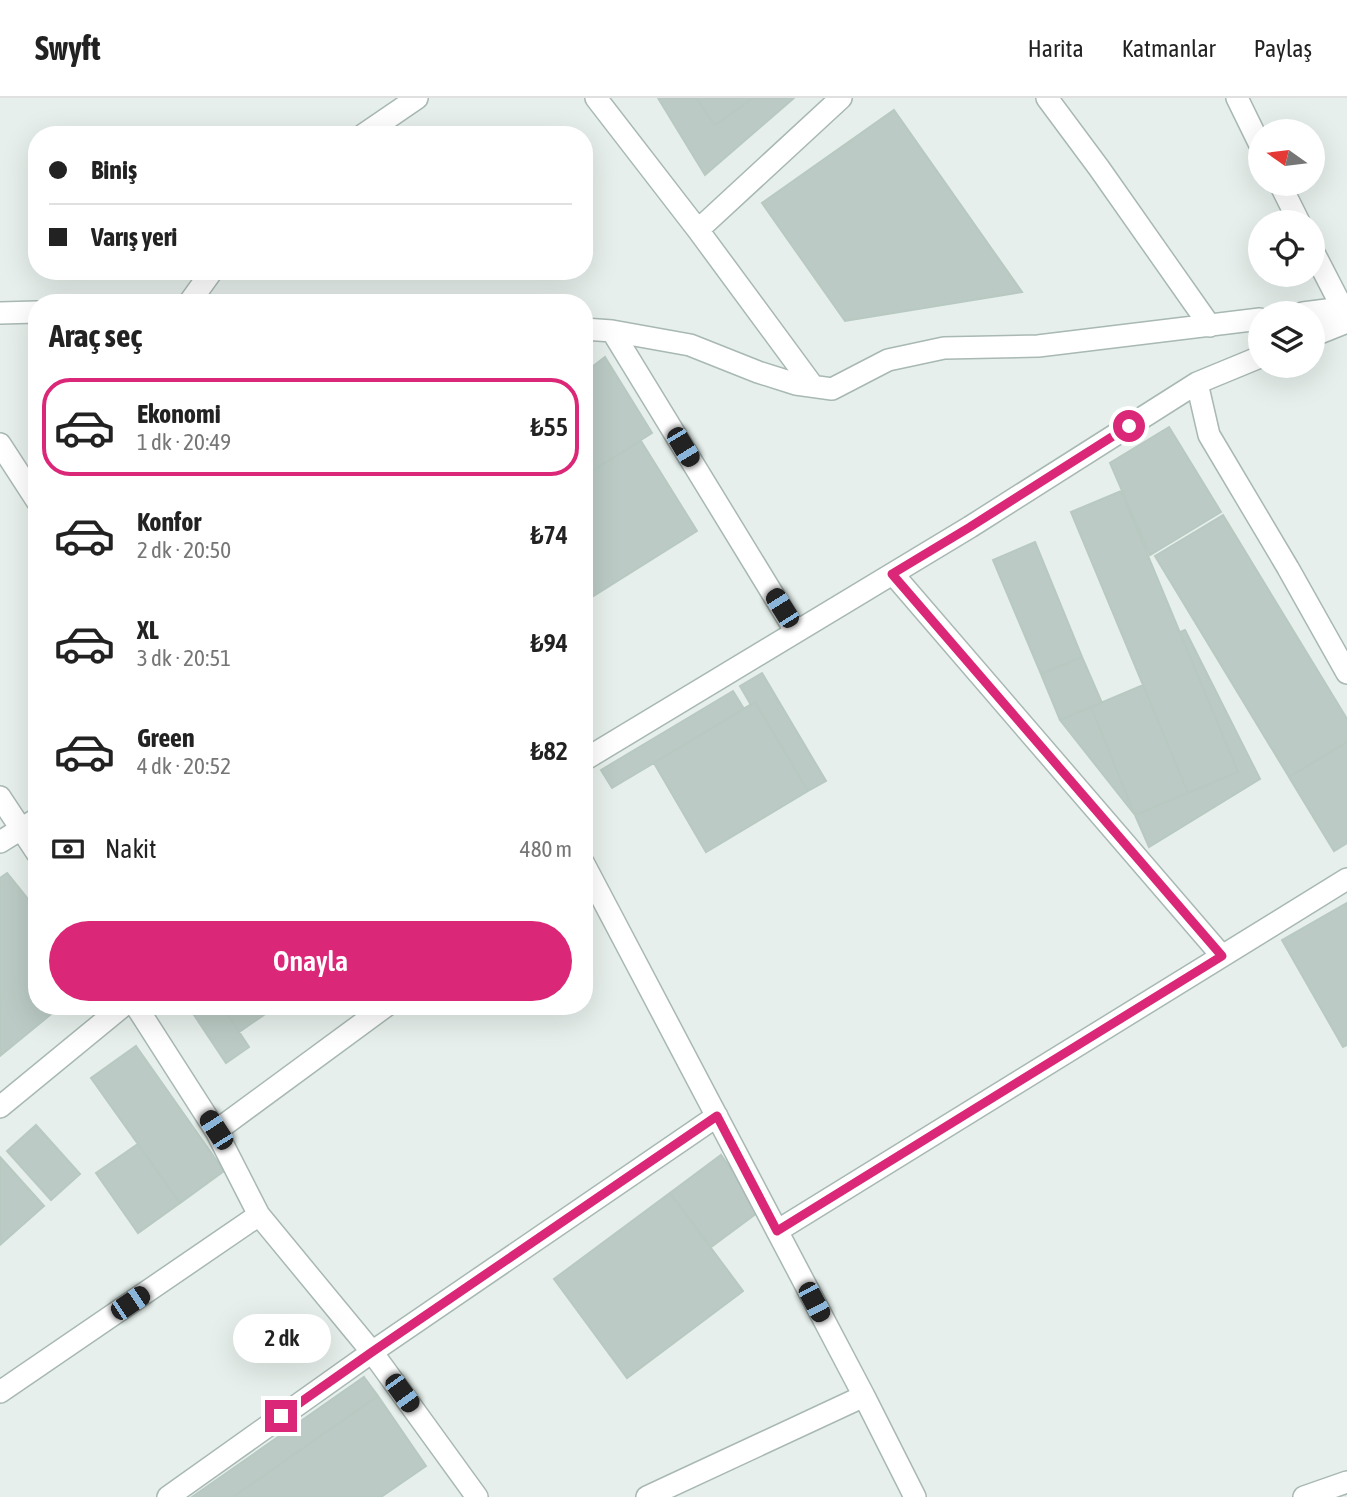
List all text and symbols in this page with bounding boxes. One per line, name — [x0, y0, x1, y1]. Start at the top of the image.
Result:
text: Swyft — [35, 29, 100, 67]
text: Harita — [1028, 35, 1084, 62]
text: Katmanlar — [1122, 35, 1216, 62]
text: Paylaş — [1254, 35, 1312, 62]
north arrow — [1248, 119, 1325, 196]
map controls — [1248, 119, 1325, 378]
text: Biniş — [91, 155, 137, 185]
button: locate — [1248, 210, 1325, 287]
text: Varış yeri — [91, 222, 177, 252]
button: layers — [1248, 301, 1325, 378]
text: Araç seç — [49, 317, 142, 354]
icon: car — [53, 396, 116, 459]
text: Ekonomi — [137, 399, 221, 429]
route start — [1113, 410, 1145, 442]
text: ₺55 — [531, 412, 568, 442]
car — [664, 424, 703, 470]
text: 1 dk · 20:49 — [137, 429, 231, 455]
icon: car — [53, 504, 116, 567]
text: Konfor — [137, 507, 201, 537]
text: ₺74 — [531, 520, 568, 550]
text: 2 dk · 20:50 — [137, 537, 231, 563]
car — [762, 585, 803, 631]
icon: car — [53, 612, 116, 675]
text: XL — [137, 615, 159, 645]
text: ₺94 — [531, 628, 568, 658]
text: 3 dk · 20:51 — [137, 645, 231, 671]
icon: car — [53, 720, 116, 783]
text: Green — [137, 723, 195, 753]
text: ₺82 — [531, 736, 568, 766]
text: 4 dk · 20:52 — [137, 753, 231, 779]
icon: cash — [49, 830, 87, 868]
text: Nakit — [105, 834, 157, 864]
text: 480 m — [520, 836, 572, 862]
button: Onayla — [49, 921, 572, 1001]
car — [196, 1107, 237, 1153]
car — [795, 1279, 834, 1325]
car — [107, 1283, 154, 1323]
callout: 2 dk — [232, 1314, 330, 1364]
text: 2 dk — [265, 1325, 299, 1351]
car — [382, 1370, 423, 1416]
route end — [265, 1400, 297, 1432]

